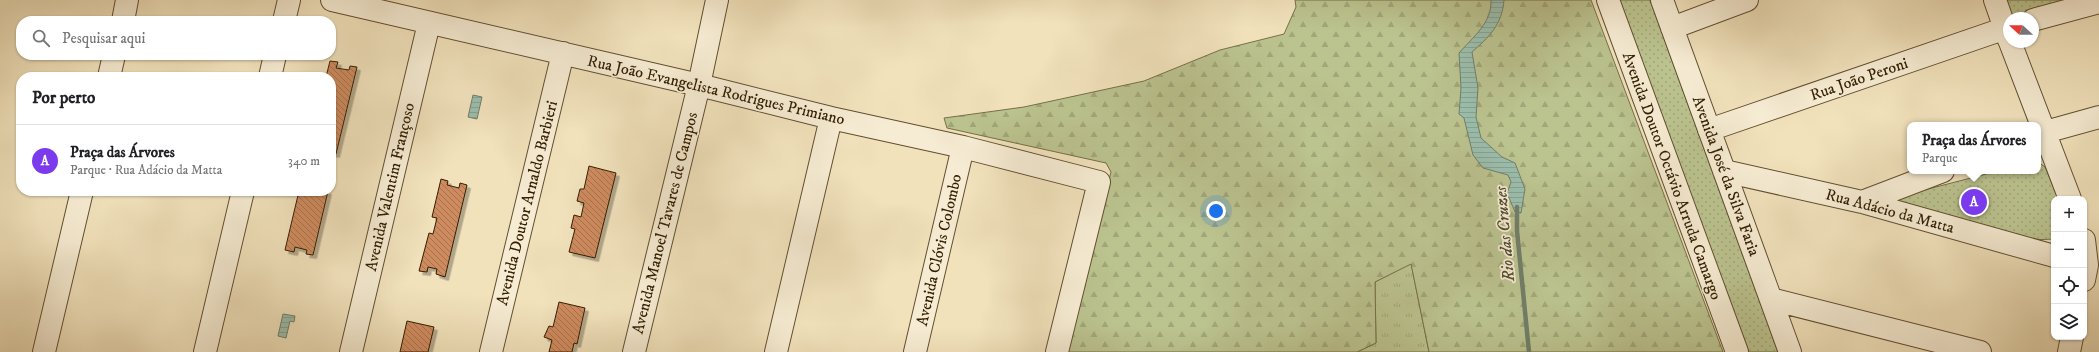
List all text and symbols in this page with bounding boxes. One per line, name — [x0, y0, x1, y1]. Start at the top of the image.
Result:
north arrow — [2003, 12, 2039, 48]
search box — [16, 16, 336, 60]
icon: search — [30, 27, 52, 49]
text: Pesquisar aqui — [62, 29, 145, 48]
street label: Avenida Doutor Octávio Arruda Camargo — [1618, 49, 1726, 303]
street label: Rua João Evangelista Rodrigues Primiano — [585, 51, 847, 129]
street label: Rua João Peroni — [1807, 53, 1911, 105]
text: Por perto — [32, 87, 95, 109]
street label: Avenida José da Silva Faria — [1688, 93, 1764, 259]
street label: Avenida Doutor Arnaldo Barbieri — [492, 99, 562, 307]
street label: Avenida Valentim Françoso — [361, 101, 419, 273]
street label: Avenida Manoel Tavares de Campos — [628, 110, 702, 336]
popup — [1907, 122, 2041, 174]
text: Praça das Árvores — [1922, 131, 2026, 150]
text: Praça das Árvores — [70, 143, 175, 162]
text: Parque — [1922, 150, 1958, 166]
text: A — [41, 153, 49, 169]
text: 340 m — [288, 153, 320, 169]
text: Parque · Rua Adácio da Matta — [70, 162, 222, 178]
street label: Avenida Clóvis Colombo — [912, 172, 966, 328]
street label: Rua Adácio da Matta — [1823, 184, 1957, 238]
water label: Rio das Cruzes — [1490, 185, 1520, 283]
pin: A — [1961, 187, 1987, 217]
map controls — [2051, 196, 2087, 340]
button: + — [2051, 196, 2087, 232]
your location — [1206, 201, 1226, 221]
button: − — [2051, 232, 2087, 268]
button: locate — [2051, 268, 2087, 304]
button: layers — [2051, 304, 2087, 340]

